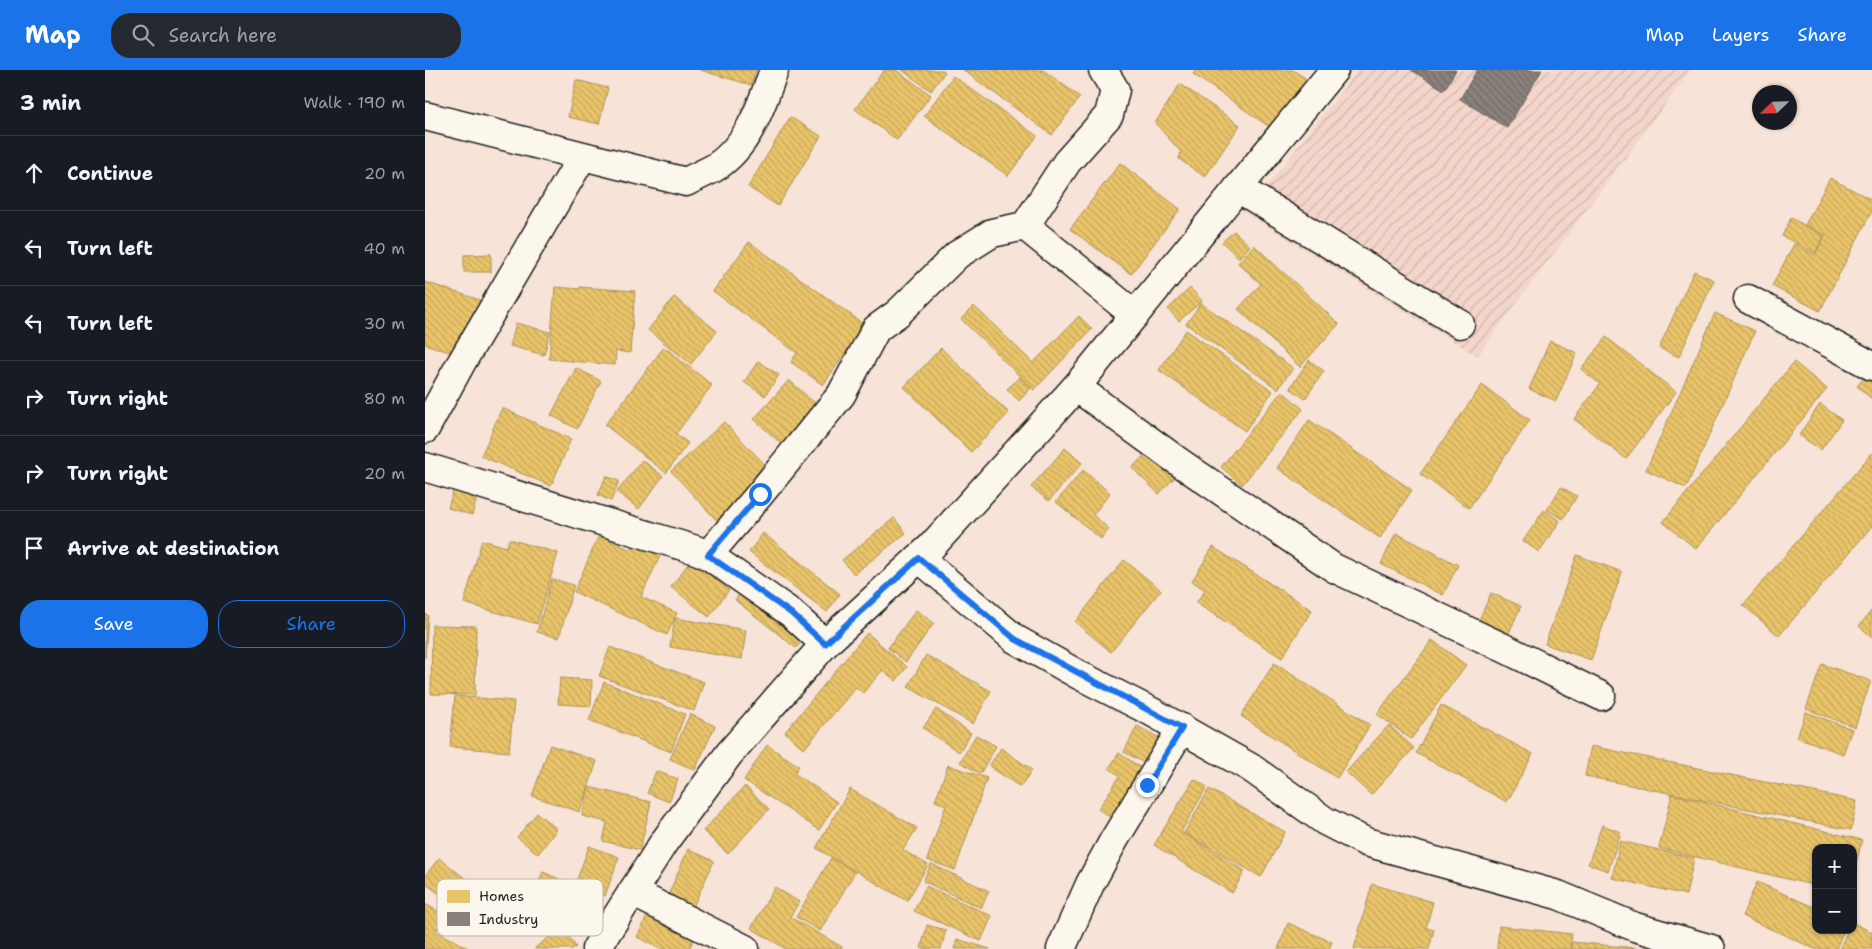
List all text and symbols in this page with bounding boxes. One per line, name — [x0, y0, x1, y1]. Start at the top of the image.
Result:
search box — [111, 13, 461, 58]
text: Map — [25, 19, 81, 51]
icon: search — [129, 21, 157, 49]
text: Search here — [169, 23, 277, 48]
text: Map — [1646, 23, 1684, 47]
text: Layers — [1712, 23, 1769, 47]
text: Share — [1797, 23, 1847, 47]
north arrow — [1752, 85, 1797, 130]
text: 3 min — [20, 89, 81, 117]
text: Walk · 190 m — [303, 92, 405, 113]
icon: ahead — [20, 159, 48, 187]
text: Continue — [67, 161, 153, 186]
text: 20 m — [364, 163, 405, 184]
icon: left — [20, 234, 48, 262]
text: Turn left — [67, 236, 153, 261]
text: 40 m — [363, 238, 405, 259]
icon: left — [20, 309, 48, 337]
text: Turn left — [67, 311, 153, 336]
text: 30 m — [364, 313, 405, 334]
icon: right — [20, 384, 48, 412]
text: Turn right — [67, 386, 168, 411]
text: 80 m — [364, 388, 405, 409]
icon: right — [20, 459, 48, 487]
text: Turn right — [67, 461, 168, 486]
text: 20 m — [364, 463, 405, 484]
route start — [749, 483, 772, 506]
icon: arrive — [20, 534, 48, 562]
text: Arrive at destination — [67, 536, 279, 561]
button: Save — [20, 600, 208, 648]
button: Share — [218, 600, 405, 648]
route end — [1136, 774, 1159, 797]
map controls — [1812, 844, 1857, 934]
button: + — [1812, 844, 1857, 889]
legend — [437, 879, 603, 936]
text: Homes — [479, 887, 524, 905]
button: − — [1812, 889, 1857, 934]
text: Industry — [479, 910, 538, 928]

